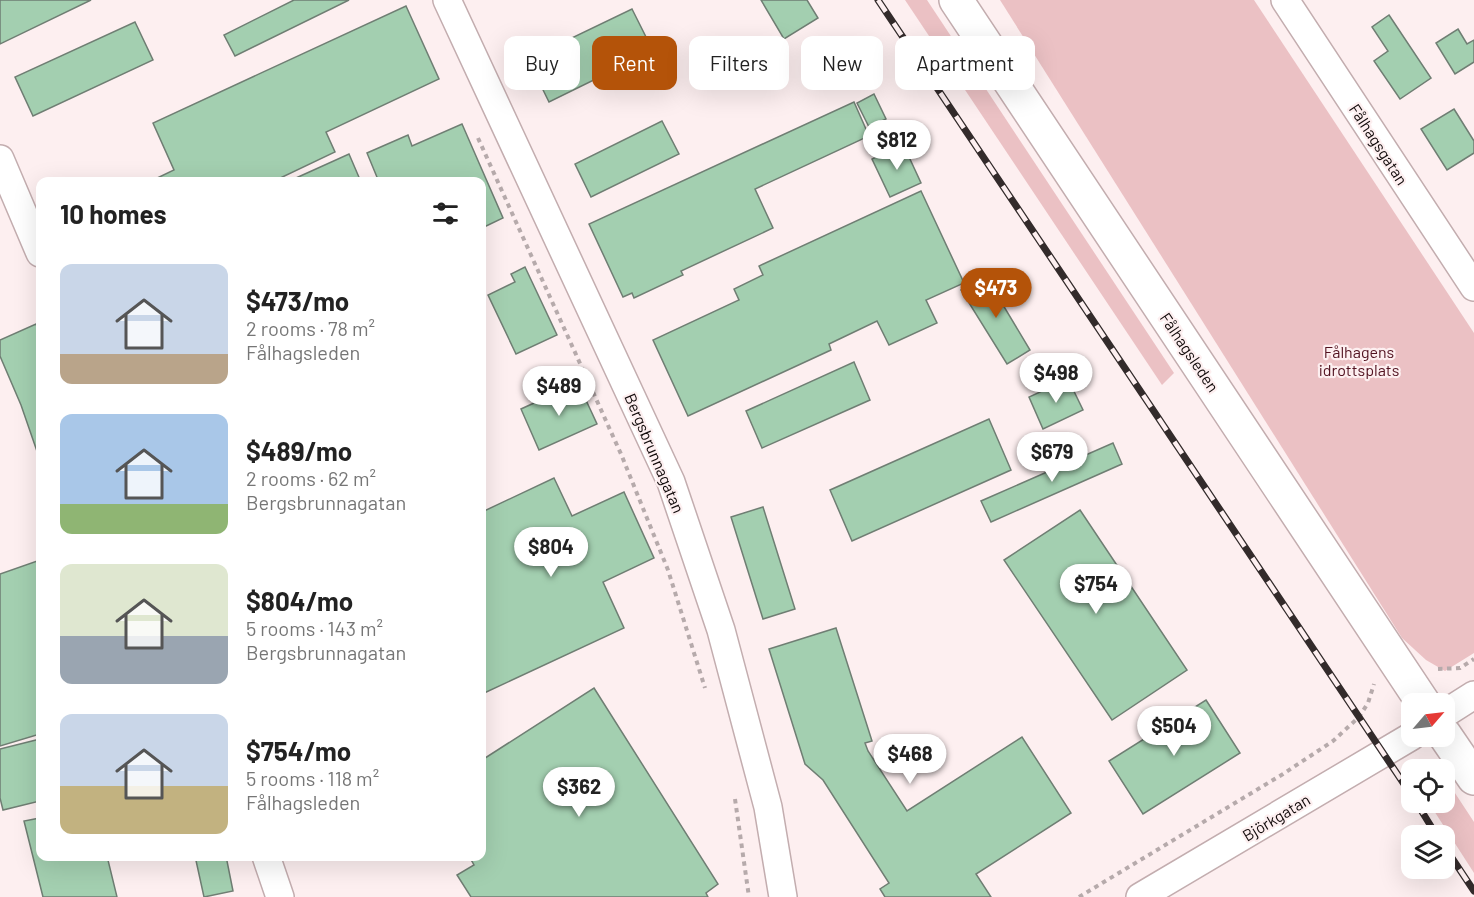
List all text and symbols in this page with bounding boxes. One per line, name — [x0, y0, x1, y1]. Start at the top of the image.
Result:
chip: Buy — [504, 36, 580, 90]
chip: Rent — [592, 36, 677, 90]
chip: Filters — [689, 36, 789, 90]
chip: New — [801, 36, 883, 90]
chip: Apartment — [895, 36, 1035, 90]
street label: Fålhagsgatan — [1346, 100, 1412, 188]
pin: $812 — [861, 120, 933, 171]
text: $812 — [877, 127, 917, 151]
icon: filters — [429, 197, 462, 230]
text: 10 homes — [60, 198, 167, 229]
pin: $473 — [960, 268, 1032, 319]
text: $473 — [975, 275, 1017, 299]
text: $473/mo — [246, 285, 349, 316]
icon: home — [108, 288, 180, 360]
street label: Fålhagsleden — [1157, 309, 1223, 395]
text: 2 rooms · 78 m² — [246, 316, 375, 340]
text: Fålhagsleden — [246, 340, 360, 364]
park label: Fålhagens idrottsplats — [1319, 342, 1399, 379]
pin: $498 — [1020, 353, 1092, 404]
text: $498 — [1034, 360, 1078, 384]
pin: $489 — [523, 366, 595, 417]
text: $489 — [537, 373, 581, 397]
street label: Bergsbrunnagatan — [621, 390, 689, 516]
pin: $679 — [1016, 432, 1088, 483]
text: $489/mo — [246, 435, 352, 466]
icon: home — [108, 438, 180, 510]
text: $679 — [1031, 439, 1073, 463]
text: 2 rooms · 62 m² — [246, 466, 376, 490]
text: Bergsbrunnagatan — [246, 490, 406, 514]
pin: $804 — [515, 527, 587, 578]
text: $804 — [528, 534, 574, 558]
pin: $754 — [1060, 564, 1132, 615]
text: $754 — [1074, 571, 1118, 595]
text: $804/mo — [246, 585, 353, 616]
icon: home — [108, 588, 180, 660]
text: 5 rooms · 143 m² — [246, 616, 383, 640]
text: Bergsbrunnagatan — [246, 640, 406, 664]
north arrow — [1401, 693, 1455, 747]
map controls — [1401, 693, 1455, 879]
pin: $504 — [1138, 706, 1210, 757]
text: $504 — [1151, 713, 1197, 737]
pin: $468 — [874, 734, 946, 785]
text: $754/mo — [246, 735, 351, 766]
icon: home — [108, 738, 180, 810]
text: $468 — [887, 741, 933, 765]
button: locate — [1401, 759, 1455, 813]
text: 5 rooms · 118 m² — [246, 766, 379, 790]
pin: $362 — [543, 767, 615, 818]
text: $362 — [557, 774, 601, 798]
street label: Björkgatan — [1239, 789, 1313, 845]
text: Fålhagsleden — [246, 790, 360, 814]
button: layers — [1401, 825, 1455, 879]

